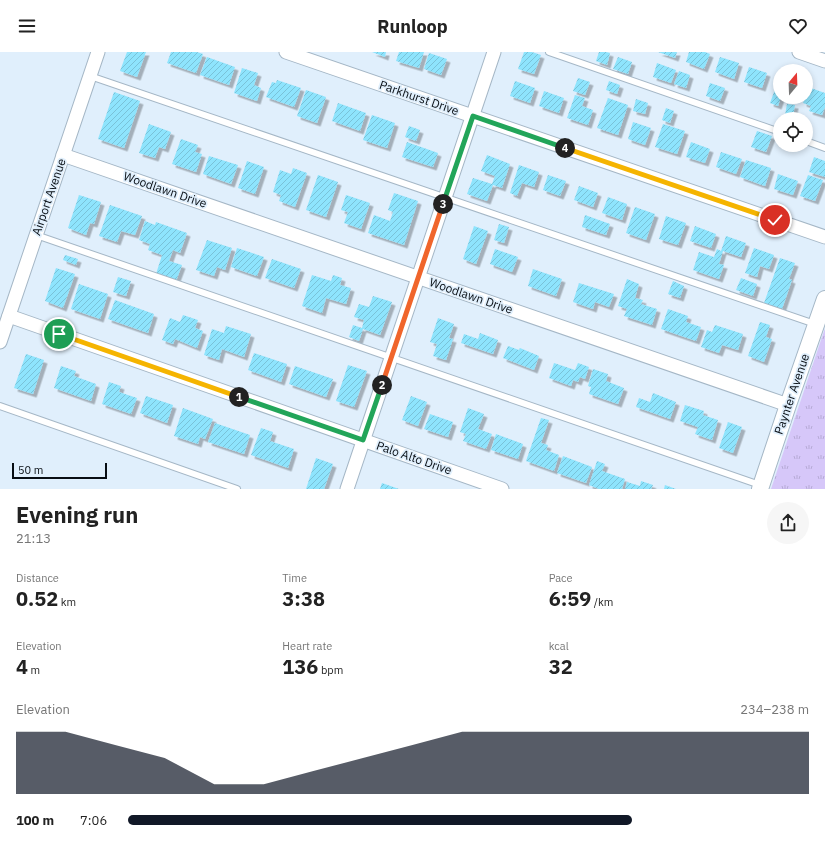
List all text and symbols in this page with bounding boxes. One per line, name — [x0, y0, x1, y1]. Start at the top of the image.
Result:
icon: menu — [16, 15, 38, 37]
text: Runloop — [377, 15, 448, 38]
icon: heart — [787, 15, 809, 37]
north arrow — [773, 64, 813, 104]
map controls — [773, 64, 813, 152]
street label: Parkhurst Drive — [377, 77, 461, 118]
button: locate — [773, 112, 813, 152]
pin: 4 — [555, 138, 575, 158]
text: 4 — [562, 141, 568, 155]
street label: Airport Avenue — [28, 156, 69, 237]
street label: Woodlawn Drive — [121, 168, 209, 211]
pin: 3 — [433, 194, 453, 214]
text: 3 — [440, 197, 446, 211]
pin — [758, 203, 792, 237]
icon: check — [764, 209, 786, 231]
street label: Woodlawn Drive — [427, 274, 515, 317]
pin — [42, 317, 76, 351]
icon: arrive — [48, 323, 70, 345]
street label: Paynter Avenue — [771, 351, 812, 436]
pin: 2 — [372, 375, 392, 395]
text: 2 — [379, 378, 385, 392]
pin: 1 — [229, 387, 249, 407]
text: 1 — [236, 390, 242, 404]
street label: Palo Alto Drive — [374, 438, 454, 478]
scale bar — [12, 461, 107, 480]
text: 50 m — [18, 463, 43, 477]
text: Evening run — [16, 500, 138, 529]
button: share — [767, 502, 809, 544]
text: 21:13 — [16, 530, 51, 547]
text: Distance — [16, 571, 59, 585]
text: Time — [282, 571, 307, 585]
text: Pace — [549, 571, 573, 585]
text: 0.52 — [16, 585, 58, 612]
text: 3:38 — [282, 585, 325, 612]
text: 6:59 — [549, 585, 591, 612]
text: km — [58, 595, 76, 609]
text: /km — [591, 595, 613, 609]
text: Elevation — [16, 639, 62, 653]
text: Heart rate — [282, 639, 332, 653]
text: kcal — [549, 639, 569, 653]
text: 4 — [16, 653, 28, 680]
text: 136 — [282, 653, 318, 680]
text: 32 — [549, 653, 573, 680]
text: m — [28, 663, 40, 677]
text: bpm — [318, 663, 343, 677]
text: Elevation — [16, 701, 70, 718]
text: 234–238 m — [740, 701, 809, 718]
text: 100 m — [16, 812, 54, 829]
text: 7:06 — [80, 812, 107, 829]

